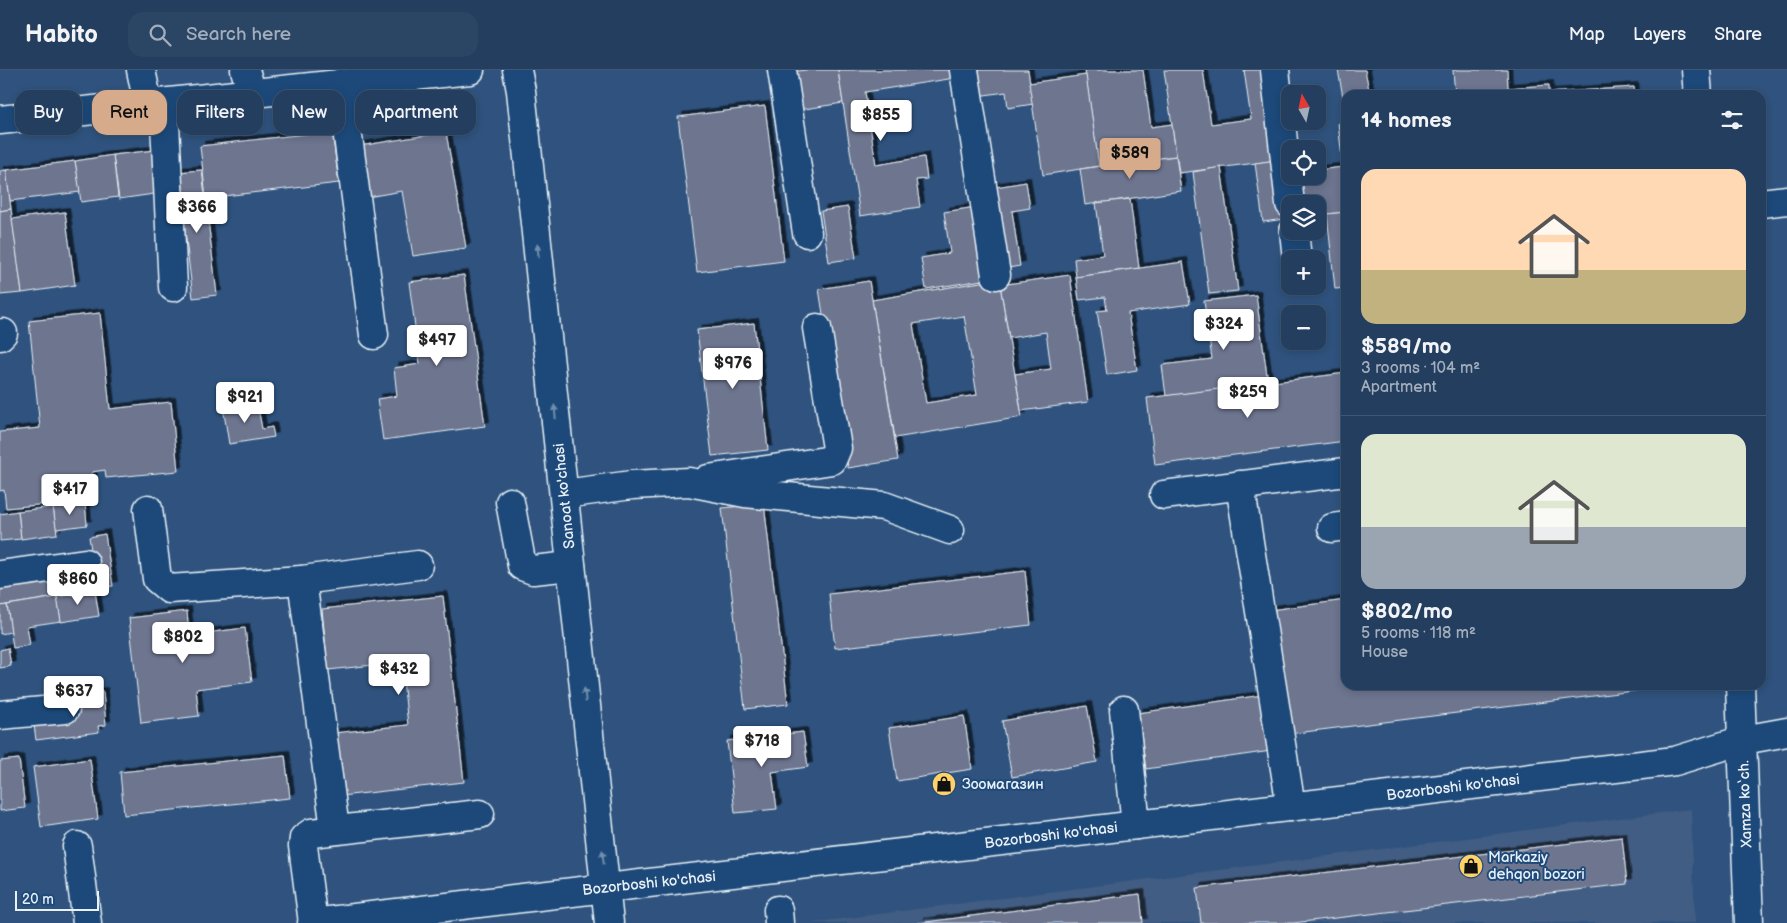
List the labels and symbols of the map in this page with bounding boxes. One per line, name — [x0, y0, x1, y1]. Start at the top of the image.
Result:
north arrow — [1281, 85, 1326, 130]
pin: $855 — [851, 100, 911, 142]
pin: $589 — [1100, 138, 1160, 180]
pin: $366 — [167, 191, 227, 234]
one-way arrow — [534, 242, 542, 258]
pin: $324 — [1194, 308, 1254, 351]
pin: $497 — [407, 324, 467, 367]
pin: $976 — [703, 348, 763, 390]
pin: $259 — [1218, 376, 1278, 419]
pin: $921 — [215, 382, 275, 424]
one-way arrow — [551, 404, 559, 420]
street label: Sanoat ko'chasi — [550, 442, 579, 550]
pin: $417 — [40, 474, 100, 516]
pin: $860 — [48, 564, 108, 606]
pin: $802 — [153, 622, 213, 664]
pin: $432 — [369, 654, 429, 696]
pin: $637 — [44, 676, 104, 718]
one-way arrow — [581, 687, 589, 703]
pin: $718 — [732, 726, 792, 768]
street label: Xamza ko‘ch. — [1734, 760, 1757, 849]
street label: Bozorboshi ko'chasi — [1385, 770, 1521, 805]
shop icon: Зоомагазин — [931, 771, 957, 797]
place label: Зоомагазин — [962, 775, 1044, 794]
street label: Bozorboshi ko'chasi — [983, 818, 1119, 853]
place label: Markaziy dehqon bozori — [1488, 848, 1585, 884]
one-way arrow — [599, 849, 607, 865]
shop icon: Markaziy dehqon bozori — [1458, 853, 1484, 879]
street label: Bozorboshi ko'chasi — [581, 867, 717, 900]
scale bar — [15, 888, 99, 911]

